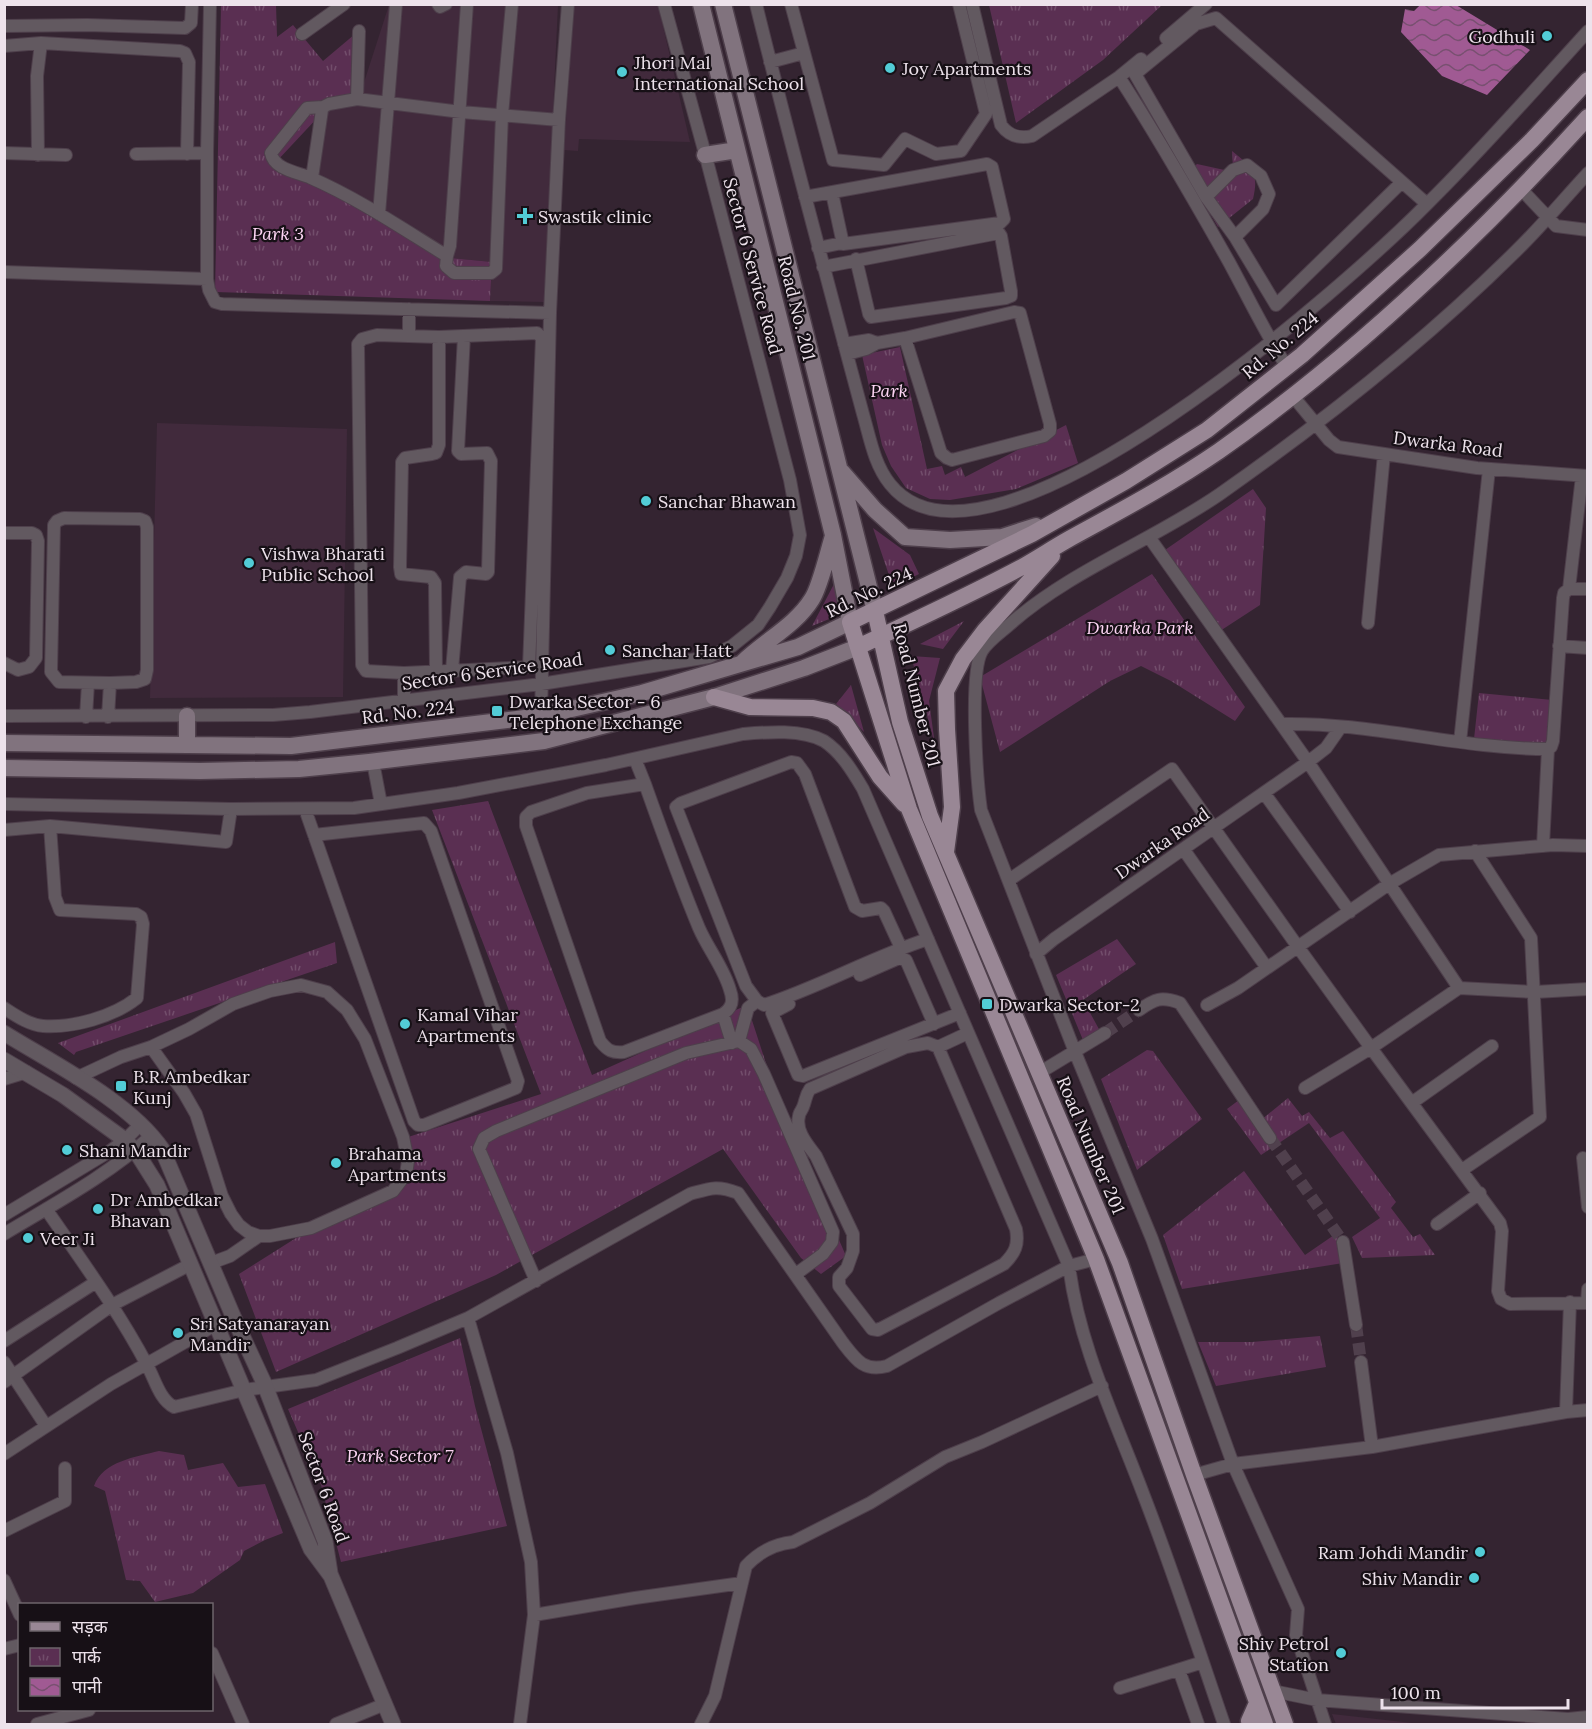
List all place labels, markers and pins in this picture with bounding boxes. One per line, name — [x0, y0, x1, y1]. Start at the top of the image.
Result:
place label: Godhuli — [1469, 25, 1535, 48]
marker: Godhuli — [1540, 29, 1554, 43]
place label: Jhori Mal International School — [633, 51, 804, 95]
place label: Joy Apartments — [901, 57, 1031, 80]
marker: Joy Apartments — [883, 61, 897, 75]
marker: Jhori Mal International School — [615, 65, 629, 79]
place label: Swastik clinic — [538, 205, 652, 228]
marker: Swastik clinic — [516, 207, 534, 225]
place label: Sanchar Bhawan — [658, 490, 796, 513]
marker: Sanchar Bhawan — [639, 494, 653, 508]
place label: Vishwa Bharati Public School — [260, 542, 385, 586]
marker: Vishwa Bharati Public School — [242, 556, 256, 570]
place label: Sanchar Hatt — [622, 639, 732, 662]
marker: Sanchar Hatt — [603, 643, 617, 657]
place label: Dwarka Sector - 6 Telephone Exchange — [509, 690, 683, 734]
marker: Dwarka Sector - 6 Telephone Exchange — [490, 704, 504, 718]
place label: Dwarka Sector-2 — [999, 993, 1140, 1016]
marker: Dwarka Sector-2 — [980, 997, 994, 1011]
place label: Kamal Vihar Apartments — [416, 1003, 518, 1047]
marker: Kamal Vihar Apartments — [398, 1017, 412, 1031]
place label: B.R.Ambedkar Kunj — [133, 1065, 250, 1109]
marker: B.R.Ambedkar Kunj — [114, 1079, 128, 1093]
place label: Shani Mandir — [79, 1139, 191, 1162]
place label: Brahama Apartments — [347, 1142, 446, 1186]
marker: Shani Mandir — [60, 1143, 74, 1157]
marker: Brahama Apartments — [329, 1156, 343, 1170]
place label: Dr Ambedkar Bhavan — [110, 1188, 221, 1232]
marker: Dr Ambedkar Bhavan — [91, 1202, 105, 1216]
place label: Veer Ji — [39, 1227, 95, 1250]
marker: Veer Ji — [21, 1231, 35, 1245]
place label: Sri Satyanarayan Mandir — [190, 1312, 330, 1356]
marker: Sri Satyanarayan Mandir — [171, 1326, 185, 1340]
place label: Ram Johdi Mandir — [1318, 1541, 1468, 1564]
marker: Ram Johdi Mandir — [1473, 1545, 1487, 1559]
place label: Shiv Mandir — [1362, 1567, 1462, 1590]
marker: Shiv Mandir — [1467, 1571, 1481, 1585]
place label: Shiv Petrol Station — [1239, 1632, 1329, 1676]
marker: Shiv Petrol Station — [1334, 1646, 1348, 1660]

